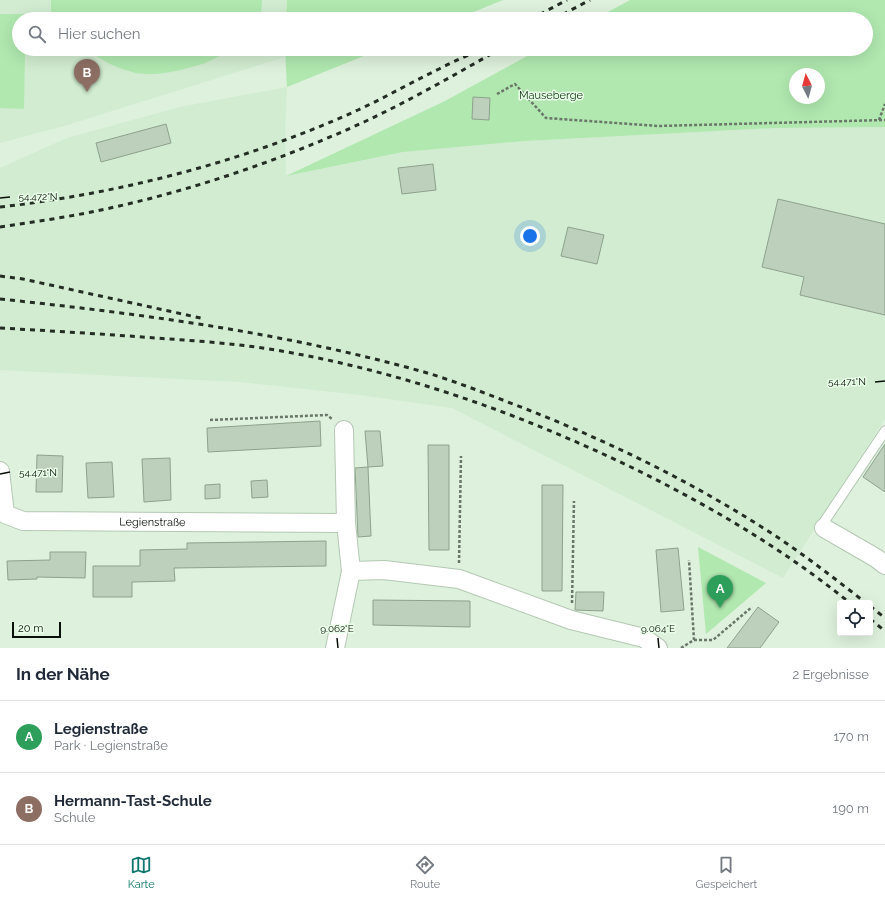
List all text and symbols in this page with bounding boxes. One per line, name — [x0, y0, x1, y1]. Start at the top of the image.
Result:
search box — [12, 12, 873, 56]
icon: search — [26, 23, 48, 45]
text: Hier suchen — [58, 25, 141, 43]
pin: B — [74, 59, 100, 92]
north arrow — [789, 68, 825, 104]
park label: Mauseberge — [519, 89, 584, 102]
text: 54.472°N — [18, 191, 58, 202]
your location — [520, 226, 540, 246]
text: 54.471°N — [828, 376, 866, 387]
text: 54.471°N — [19, 467, 57, 478]
street label: Legienstraße — [119, 515, 186, 529]
pin: A — [707, 575, 733, 608]
map controls — [837, 600, 873, 636]
button: locate — [837, 600, 873, 636]
scale bar — [12, 620, 61, 639]
text: 20 m — [18, 622, 43, 635]
text: 9.062°E — [320, 623, 354, 634]
text: 9.064°E — [641, 623, 675, 634]
text: In der Nähe — [16, 664, 110, 684]
text: 2 Ergebnisse — [792, 667, 869, 682]
text: Legienstraße — [54, 720, 148, 738]
text: A — [25, 729, 33, 744]
text: 170 m — [833, 729, 869, 744]
text: Park · Legienstraße — [54, 738, 168, 753]
text: Hermann-Tast-Schule — [54, 792, 212, 810]
text: B — [25, 801, 33, 816]
text: 190 m — [833, 801, 869, 816]
text: Schule — [54, 810, 96, 825]
tab: Karte — [128, 854, 155, 891]
tab: Route — [410, 854, 440, 891]
tab: Gespeichert — [696, 854, 757, 891]

